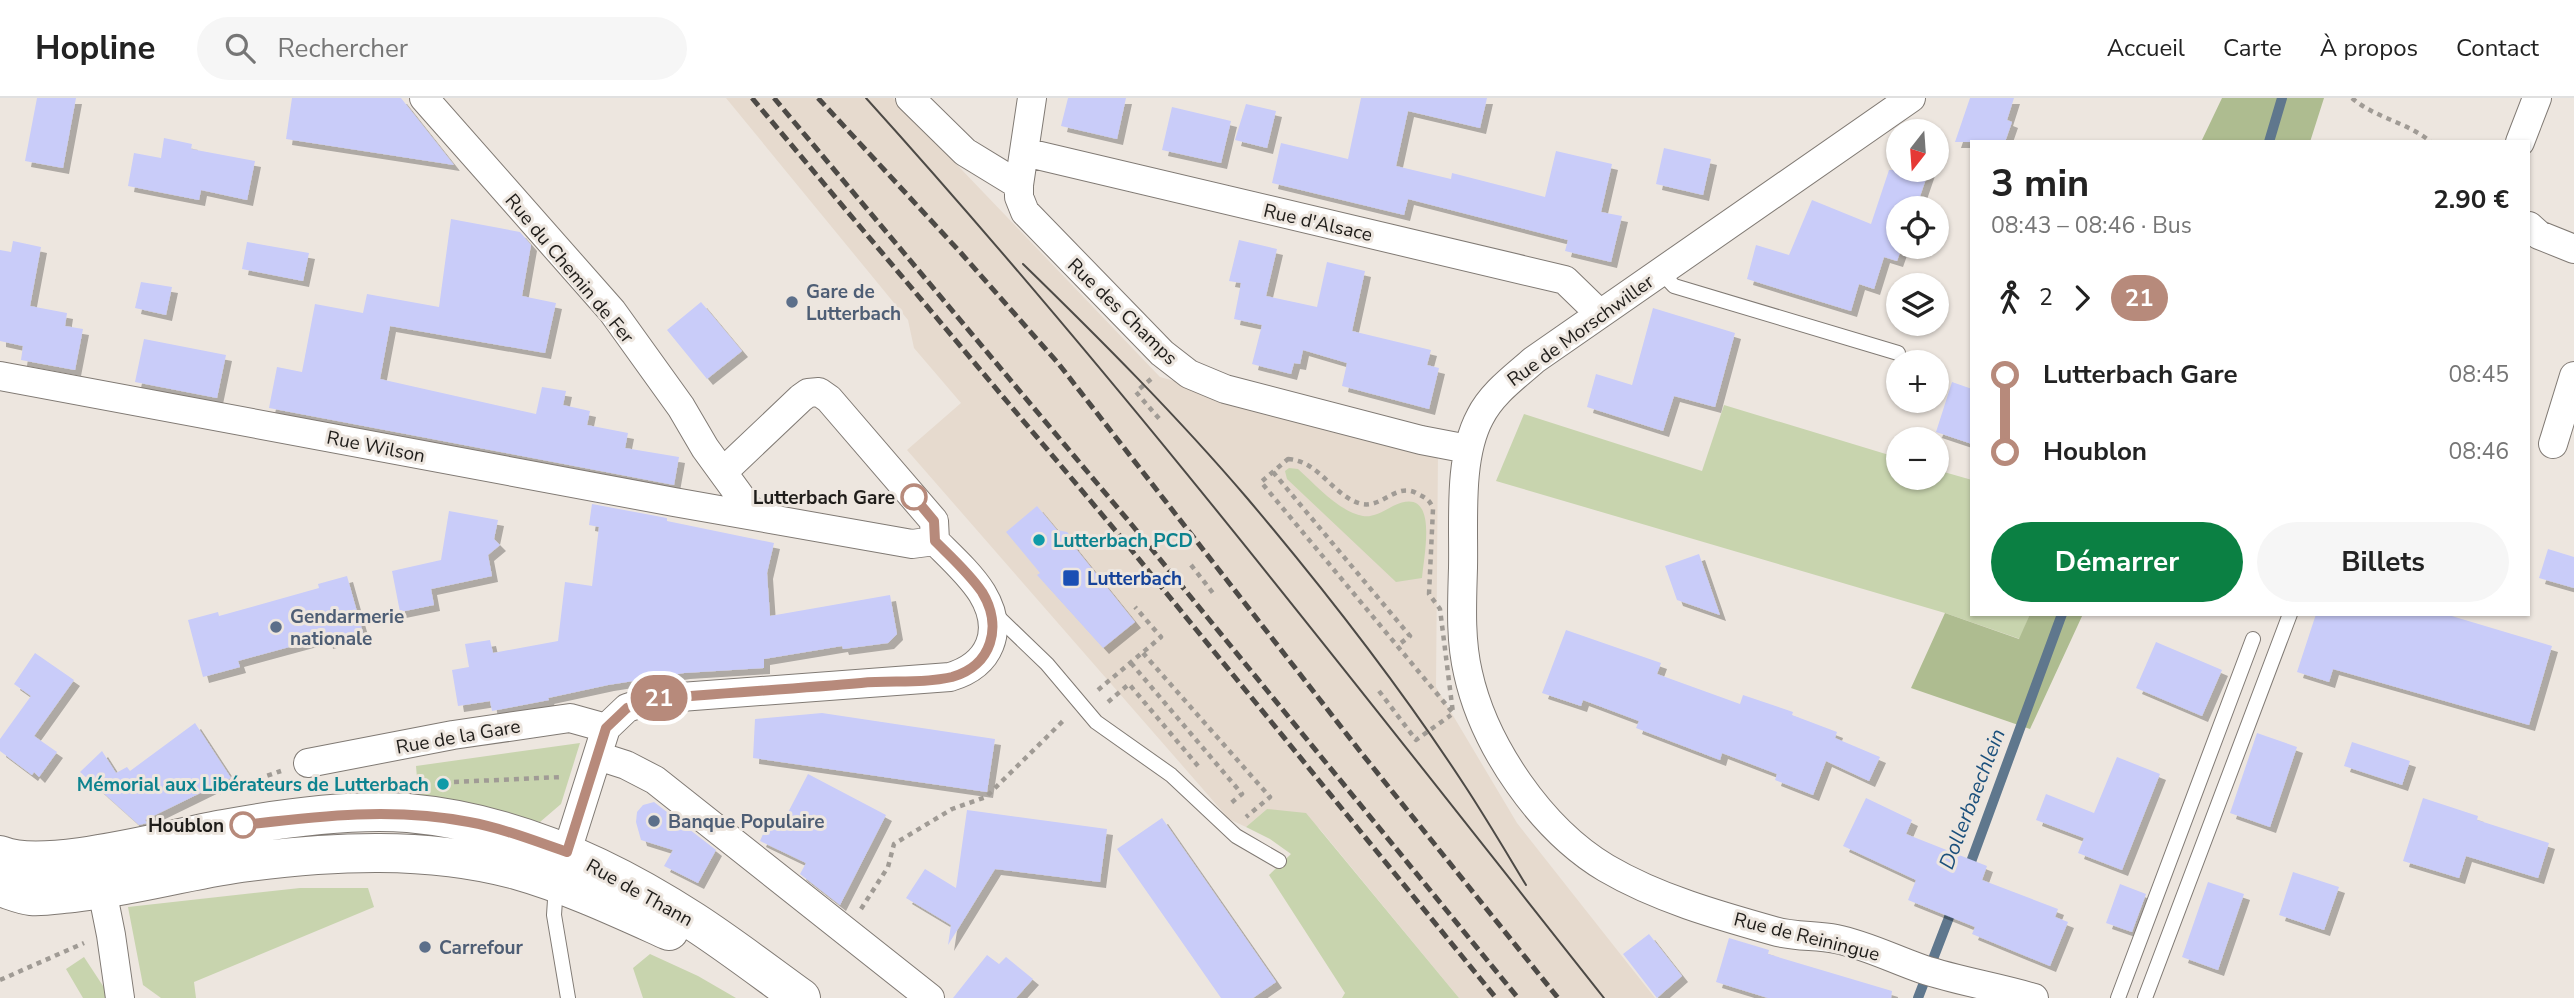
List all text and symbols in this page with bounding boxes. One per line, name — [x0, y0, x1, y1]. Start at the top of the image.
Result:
search box — [197, 17, 687, 80]
text: Hopline — [35, 26, 155, 71]
icon: search — [221, 29, 259, 67]
text: Rechercher — [277, 31, 408, 66]
text: Accueil — [2107, 32, 2185, 64]
text: Carte — [2223, 32, 2282, 64]
text: À propos — [2320, 32, 2418, 64]
text: Contact — [2456, 32, 2539, 64]
north arrow — [1886, 119, 1950, 182]
map controls — [1886, 119, 1949, 490]
text: 3 min — [1991, 158, 2089, 209]
text: 2.90 € — [2433, 182, 2509, 217]
street label: Rue du Chemin de Fer — [499, 188, 640, 349]
button: locate — [1886, 196, 1949, 259]
street label: Rue d'Alsace — [1261, 198, 1375, 248]
text: 08:43 – 08:46 · Bus — [1991, 210, 2192, 241]
street label: Rue des Champs — [1062, 252, 1183, 371]
street label: Rue de Morschwiller — [1502, 269, 1659, 393]
button: layers — [1886, 273, 1949, 336]
place label: Gare de Lutterbach — [806, 279, 901, 327]
icon: walk — [1991, 279, 2029, 317]
icon: forward — [2063, 279, 2101, 317]
text: 2 — [2039, 282, 2053, 313]
text: 21 — [2125, 282, 2154, 314]
marker: Gare de Lutterbach — [784, 294, 800, 310]
button: + — [1886, 350, 1949, 413]
text: Lutterbach Gare — [2043, 357, 2238, 392]
text: 08:45 — [2449, 359, 2509, 390]
street label: Rue Wilson — [324, 425, 427, 469]
button: − — [1886, 427, 1949, 490]
text: Houblon — [2043, 434, 2147, 469]
text: 08:46 — [2449, 436, 2509, 467]
marker: Lutterbach Gare — [901, 484, 927, 510]
place label: Lutterbach Gare — [753, 485, 895, 511]
button: Démarrer — [1991, 522, 2243, 602]
button: Billets — [2257, 522, 2509, 602]
place label: Lutterbach PCD — [1053, 528, 1193, 554]
marker: Lutterbach PCD — [1031, 532, 1047, 548]
place label: Lutterbach — [1087, 566, 1182, 592]
marker: Lutterbach — [1061, 568, 1081, 588]
place label: Gendarmerie nationale — [290, 604, 404, 652]
marker: Gendarmerie nationale — [268, 619, 284, 635]
line badge: 21 — [628, 675, 690, 721]
text: 21 — [645, 682, 673, 714]
street label: Rue de la Gare — [394, 713, 522, 761]
water label: Dollerbaechlein — [1932, 725, 2012, 873]
place label: Mémorial aux Libérateurs de Lutterbach — [77, 772, 429, 798]
marker: Mémorial aux Libérateurs de Lutterbach — [435, 776, 451, 792]
place label: Banque Populaire — [668, 809, 825, 835]
marker: Houblon — [230, 812, 256, 838]
place label: Houblon — [148, 813, 224, 839]
marker: Banque Populaire — [646, 813, 662, 829]
street label: Rue de Thann — [581, 853, 698, 933]
street label: Rue de Reiningue — [1731, 906, 1882, 968]
place label: Carrefour — [439, 935, 524, 961]
marker: Carrefour — [417, 939, 433, 955]

